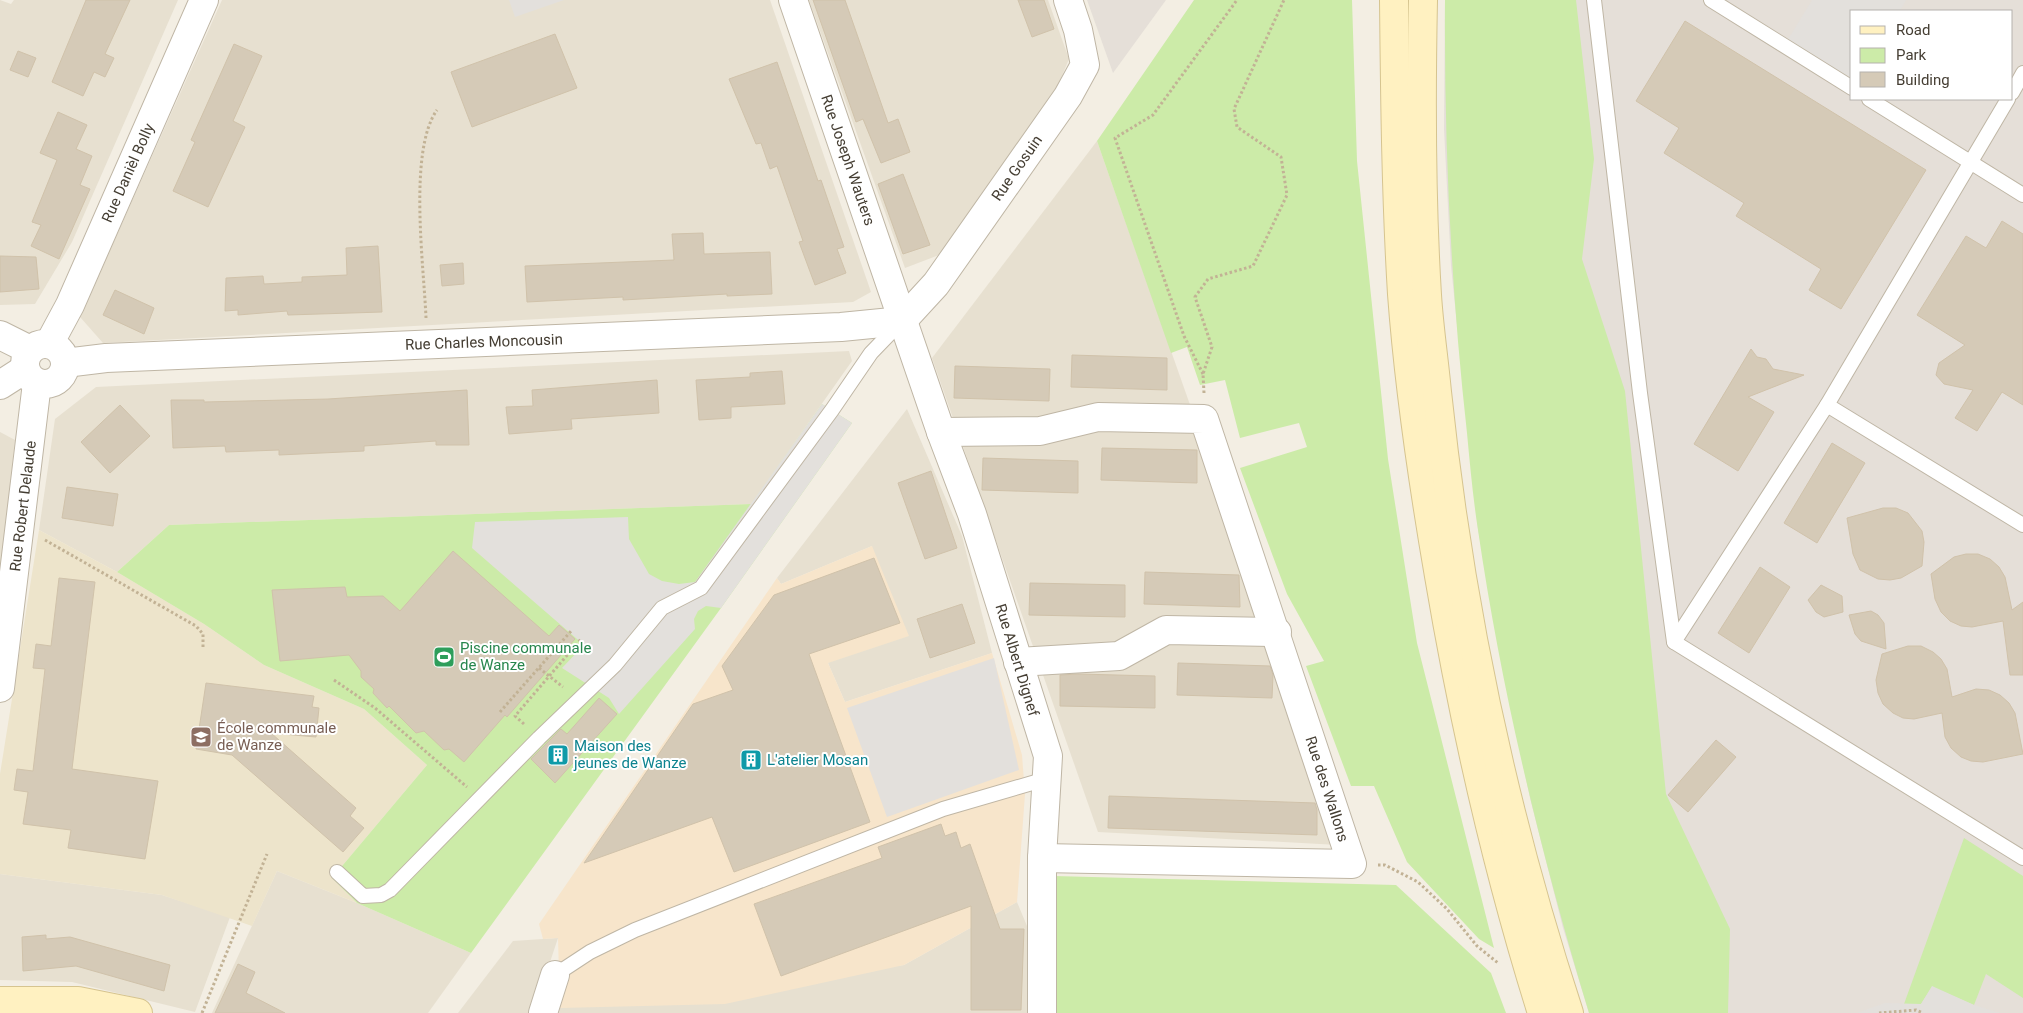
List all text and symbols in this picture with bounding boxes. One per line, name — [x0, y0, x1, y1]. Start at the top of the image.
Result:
legend — [1850, 10, 2013, 100]
text: Road — [1896, 21, 1930, 39]
text: Park — [1896, 46, 1927, 64]
text: Building — [1896, 71, 1950, 89]
street label: Rue Joseph Wauters — [817, 92, 879, 228]
street label: Rue Danièl Bolly — [98, 121, 158, 225]
street label: Rue Gosuin — [988, 132, 1046, 204]
street label: Rue Charles Moncousin — [405, 330, 563, 354]
street label: Rue Robert Delaude — [6, 439, 40, 572]
street label: Rue Albert Dignef — [991, 602, 1043, 719]
place label: Piscine communale de Wanze — [460, 639, 591, 674]
sports icon: Piscine communale de Wanze — [432, 645, 456, 669]
place label: École communale de Wanze — [217, 719, 336, 754]
school or university icon: École communale de Wanze — [189, 725, 213, 749]
street label: Rue des Wallons — [1301, 734, 1353, 844]
place label: Maison des jeunes de Wanze — [573, 737, 686, 772]
building icon: Maison des jeunes de Wanze — [546, 743, 570, 767]
building icon: L'atelier Mosan — [739, 748, 763, 772]
place label: L'atelier Mosan — [767, 751, 868, 769]

